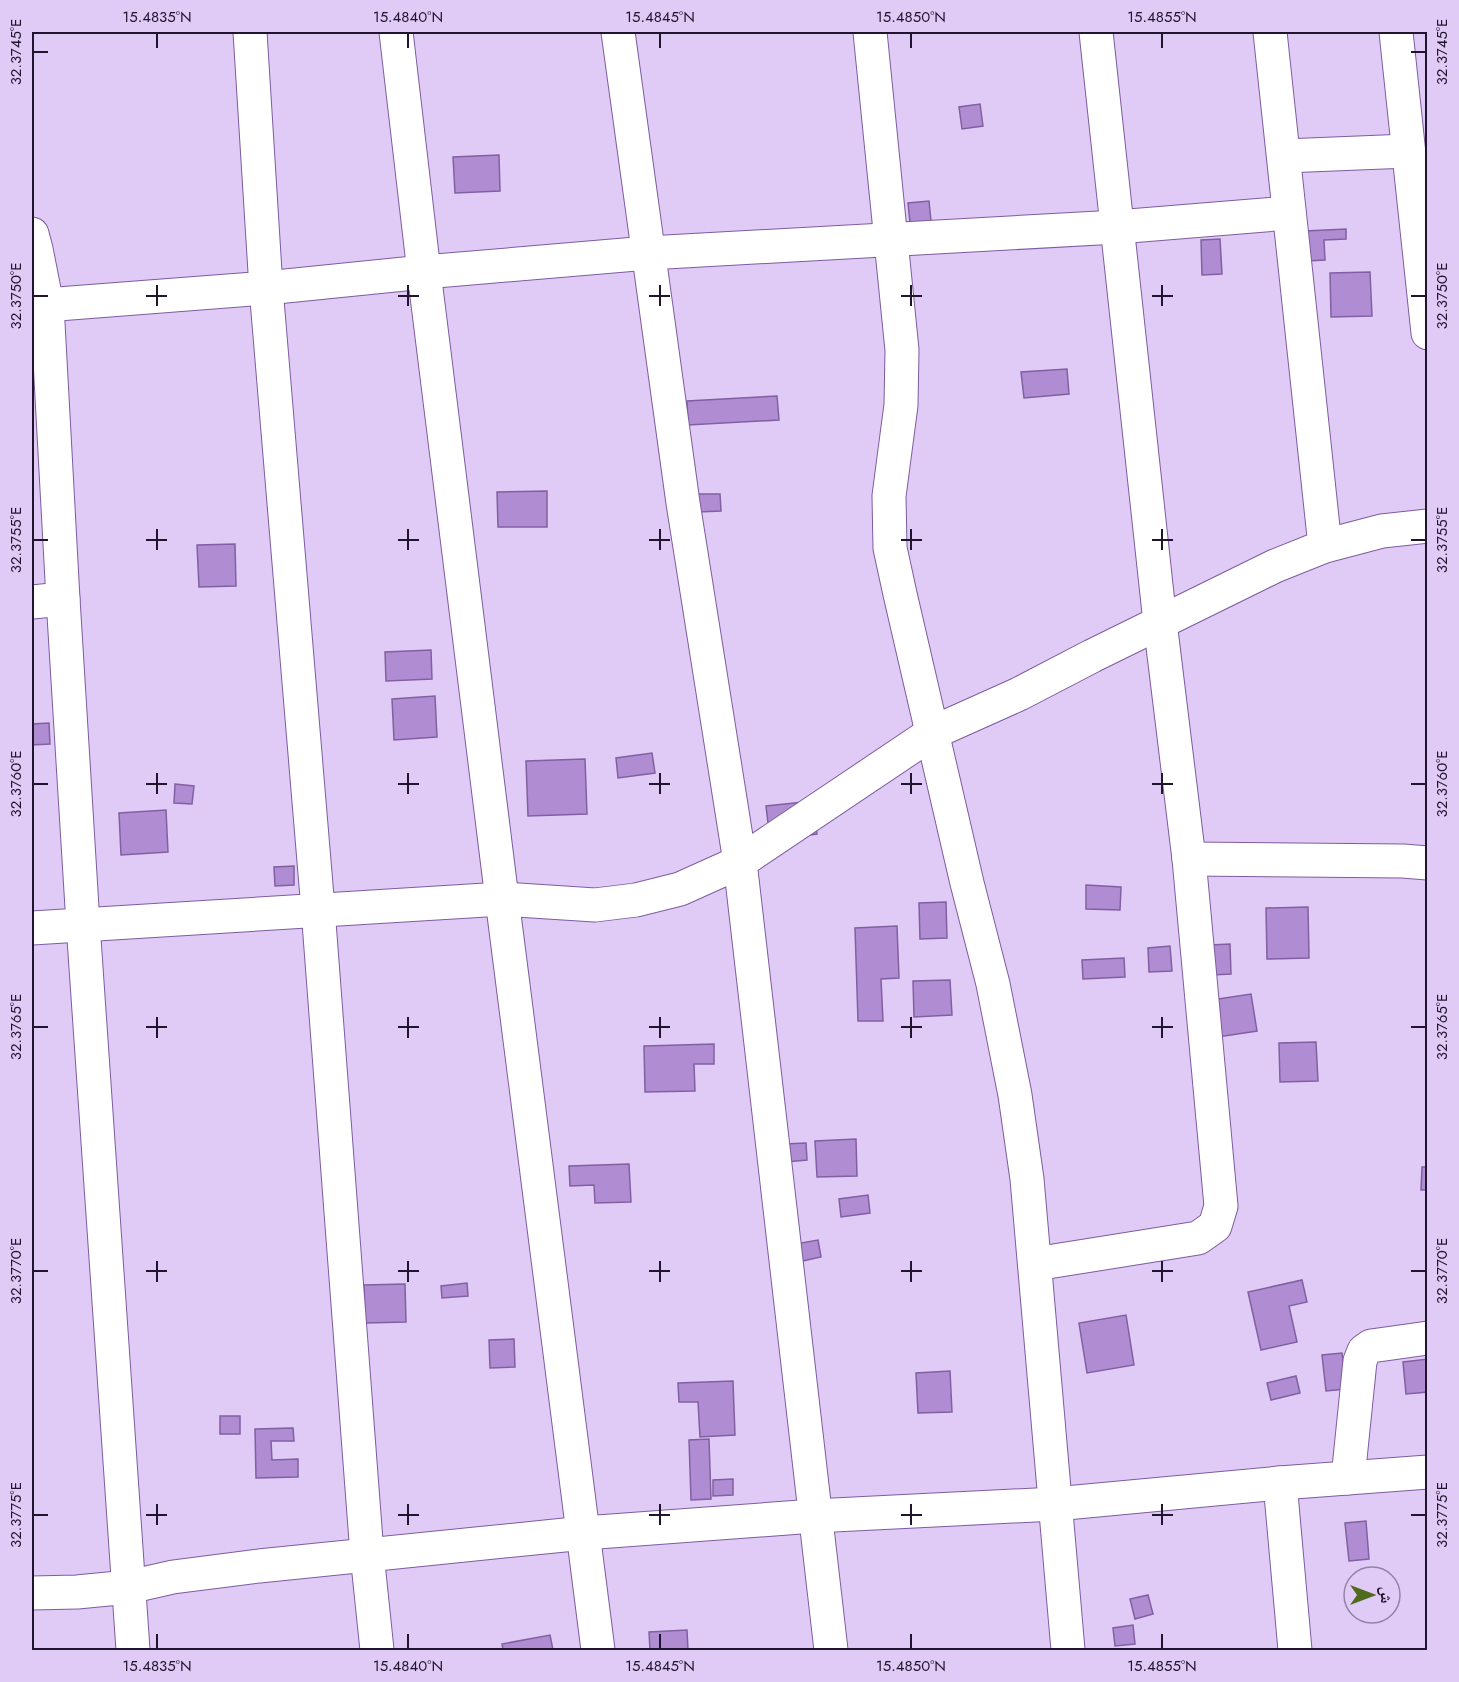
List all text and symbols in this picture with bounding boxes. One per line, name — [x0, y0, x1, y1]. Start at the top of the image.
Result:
text: 15.4835°N — [122, 6, 192, 28]
text: 15.4840°N — [373, 6, 443, 28]
text: 15.4845°N — [625, 6, 695, 28]
text: 15.4850°N — [876, 6, 946, 28]
text: 15.4855°N — [1127, 6, 1197, 28]
text: 32.3745°E — [5, 19, 27, 85]
text: 32.3745°E — [1431, 19, 1453, 85]
text: 32.3750°E — [5, 263, 27, 329]
text: 32.3750°E — [1431, 263, 1453, 329]
text: 32.3755°E — [5, 507, 27, 573]
text: 32.3755°E — [1431, 507, 1453, 573]
text: 32.3760°E — [5, 750, 27, 818]
text: 32.3760°E — [1431, 750, 1453, 818]
text: 32.3765°E — [5, 994, 27, 1060]
text: 32.3765°E — [1431, 994, 1453, 1060]
text: 32.3770°E — [5, 1238, 27, 1304]
text: 32.3770°E — [1431, 1238, 1453, 1304]
text: 32.3775°E — [5, 1482, 27, 1548]
text: 32.3775°E — [1431, 1482, 1453, 1548]
north arrow — [1342, 1565, 1402, 1625]
text: ش — [1375, 1587, 1398, 1604]
text: 15.4835°N — [122, 1655, 192, 1677]
text: 15.4840°N — [373, 1655, 443, 1677]
text: 15.4845°N — [625, 1655, 695, 1677]
text: 15.4850°N — [876, 1655, 946, 1677]
text: 15.4855°N — [1127, 1655, 1197, 1677]

